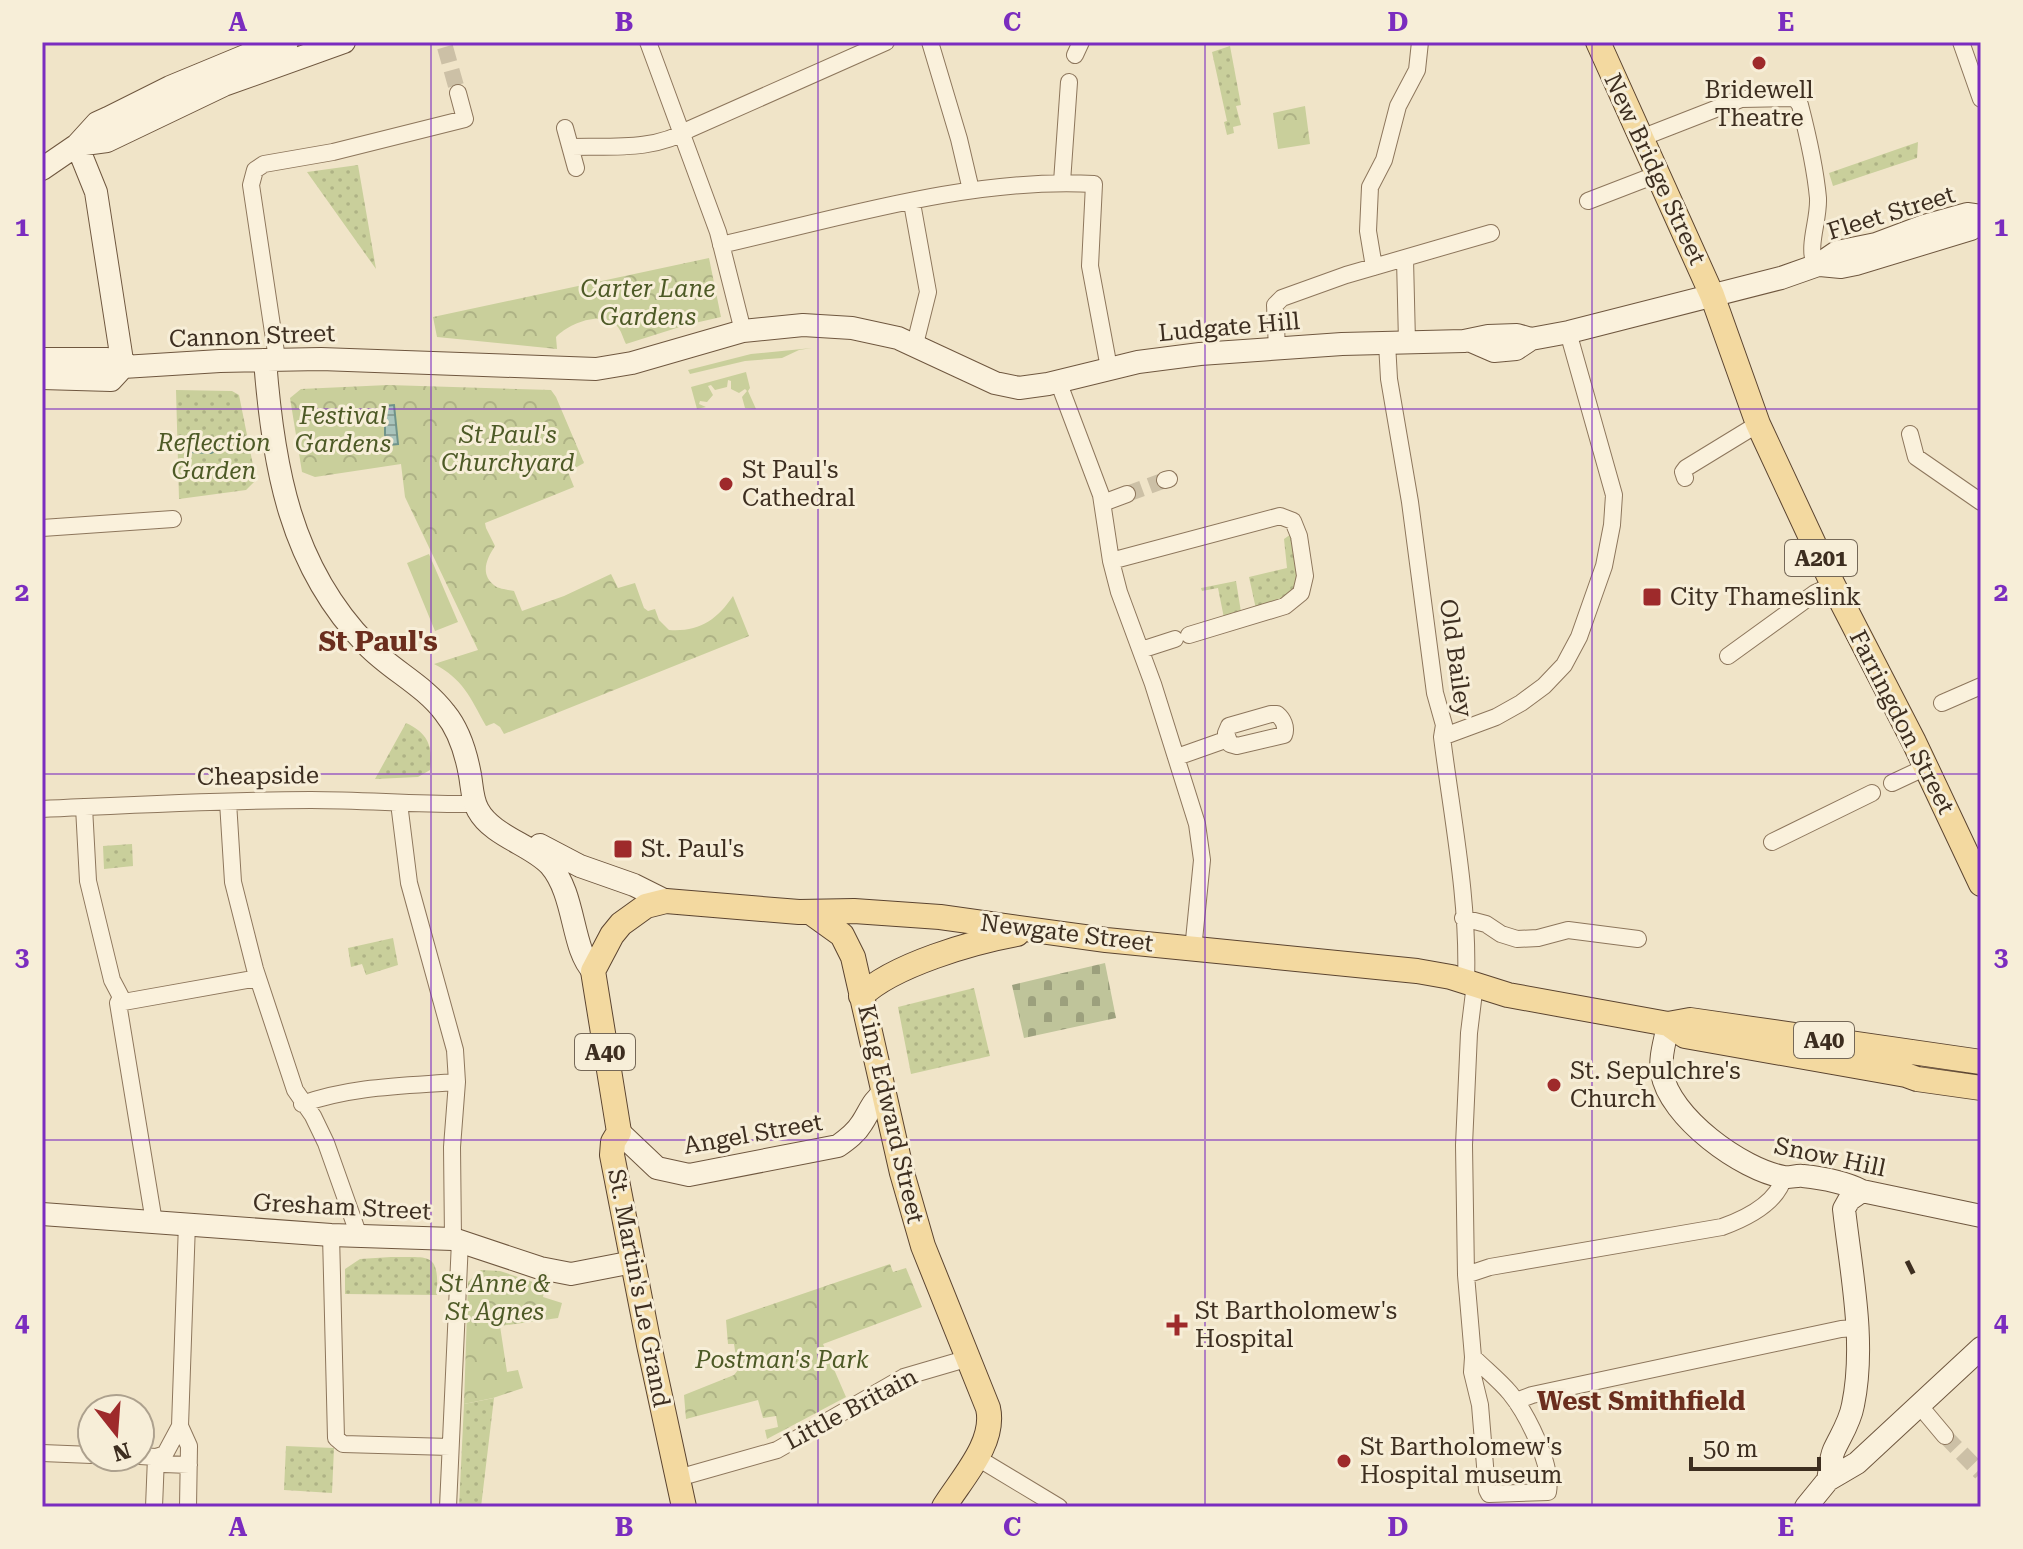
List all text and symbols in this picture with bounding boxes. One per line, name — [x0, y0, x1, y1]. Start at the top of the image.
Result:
text: A — [229, 7, 248, 37]
text: B — [615, 7, 633, 37]
text: C — [1003, 7, 1021, 37]
text: D — [1388, 7, 1408, 37]
text: E — [1778, 7, 1794, 37]
marker: Bridewell Theatre — [1750, 54, 1768, 72]
street label: New Bridge Street — [1598, 69, 1712, 269]
place label: Bridewell Theatre — [1704, 76, 1814, 132]
street label: Fleet Street — [1824, 180, 1958, 246]
text: 1 — [15, 212, 29, 242]
text: 1 — [1994, 212, 2008, 242]
park label: Carter Lane Gardens — [581, 275, 715, 331]
street label: Ludgate Hill — [1157, 307, 1301, 347]
street label: Cannon Street — [168, 319, 336, 353]
park label: Festival Gardens — [295, 402, 391, 458]
park label: St Paul's Churchyard — [441, 421, 575, 477]
park label: Reflection Garden — [156, 429, 271, 485]
place label: St Paul's Cathedral — [742, 456, 855, 512]
marker: St Paul's Cathedral — [717, 475, 735, 493]
road number: A201 — [1785, 540, 1857, 576]
text: 2 — [15, 577, 29, 607]
text: 2 — [1994, 577, 2008, 607]
place label: City Thameslink — [1670, 583, 1861, 611]
marker: City Thameslink — [1641, 586, 1663, 608]
street label: Old Bailey — [1434, 597, 1478, 720]
district label: St Paul's — [318, 625, 438, 658]
street label: Farringdon Street — [1844, 625, 1960, 819]
street label: Cheapside — [197, 761, 319, 791]
place label: St. Paul's — [641, 835, 744, 863]
marker: St. Paul's — [612, 838, 634, 860]
street label: Newgate Street — [979, 908, 1155, 958]
text: 3 — [15, 942, 29, 972]
text: 3 — [1994, 942, 2008, 972]
street label: King Edward Street — [852, 1002, 930, 1226]
road number: A40 — [1794, 1022, 1854, 1058]
road number: A40 — [575, 1034, 635, 1070]
place label: St. Sepulchre's Church — [1570, 1057, 1741, 1113]
marker: St. Sepulchre's Church — [1545, 1076, 1563, 1094]
street label: Angel Street — [681, 1108, 825, 1160]
street label: Snow Hill — [1772, 1132, 1888, 1182]
street label: St. Martin's Le Grand — [602, 1166, 676, 1410]
street label: Gresham Street — [252, 1188, 432, 1226]
park label: St Anne & St Agnes — [439, 1270, 551, 1326]
place label: St Bartholomew's Hospital — [1195, 1297, 1397, 1353]
text: 4 — [15, 1307, 30, 1337]
text: 4 — [1994, 1307, 2009, 1337]
marker: St Bartholomew's Hospital — [1166, 1314, 1188, 1336]
park label: Postman's Park — [694, 1346, 869, 1374]
street label: Little Britain — [780, 1362, 922, 1456]
district label: West Smithfield — [1537, 1386, 1745, 1416]
north arrow — [76, 1393, 156, 1473]
scale bar — [1691, 1421, 1819, 1471]
place label: St Bartholomew's Hospital museum — [1360, 1433, 1563, 1489]
text: 50 m — [1703, 1435, 1758, 1463]
text: N — [110, 1437, 133, 1466]
marker: St Bartholomew's Hospital museum — [1335, 1452, 1353, 1470]
text: A — [229, 1512, 248, 1542]
text: B — [615, 1512, 633, 1542]
text: C — [1003, 1512, 1021, 1542]
text: D — [1388, 1512, 1408, 1542]
text: E — [1778, 1512, 1794, 1542]

